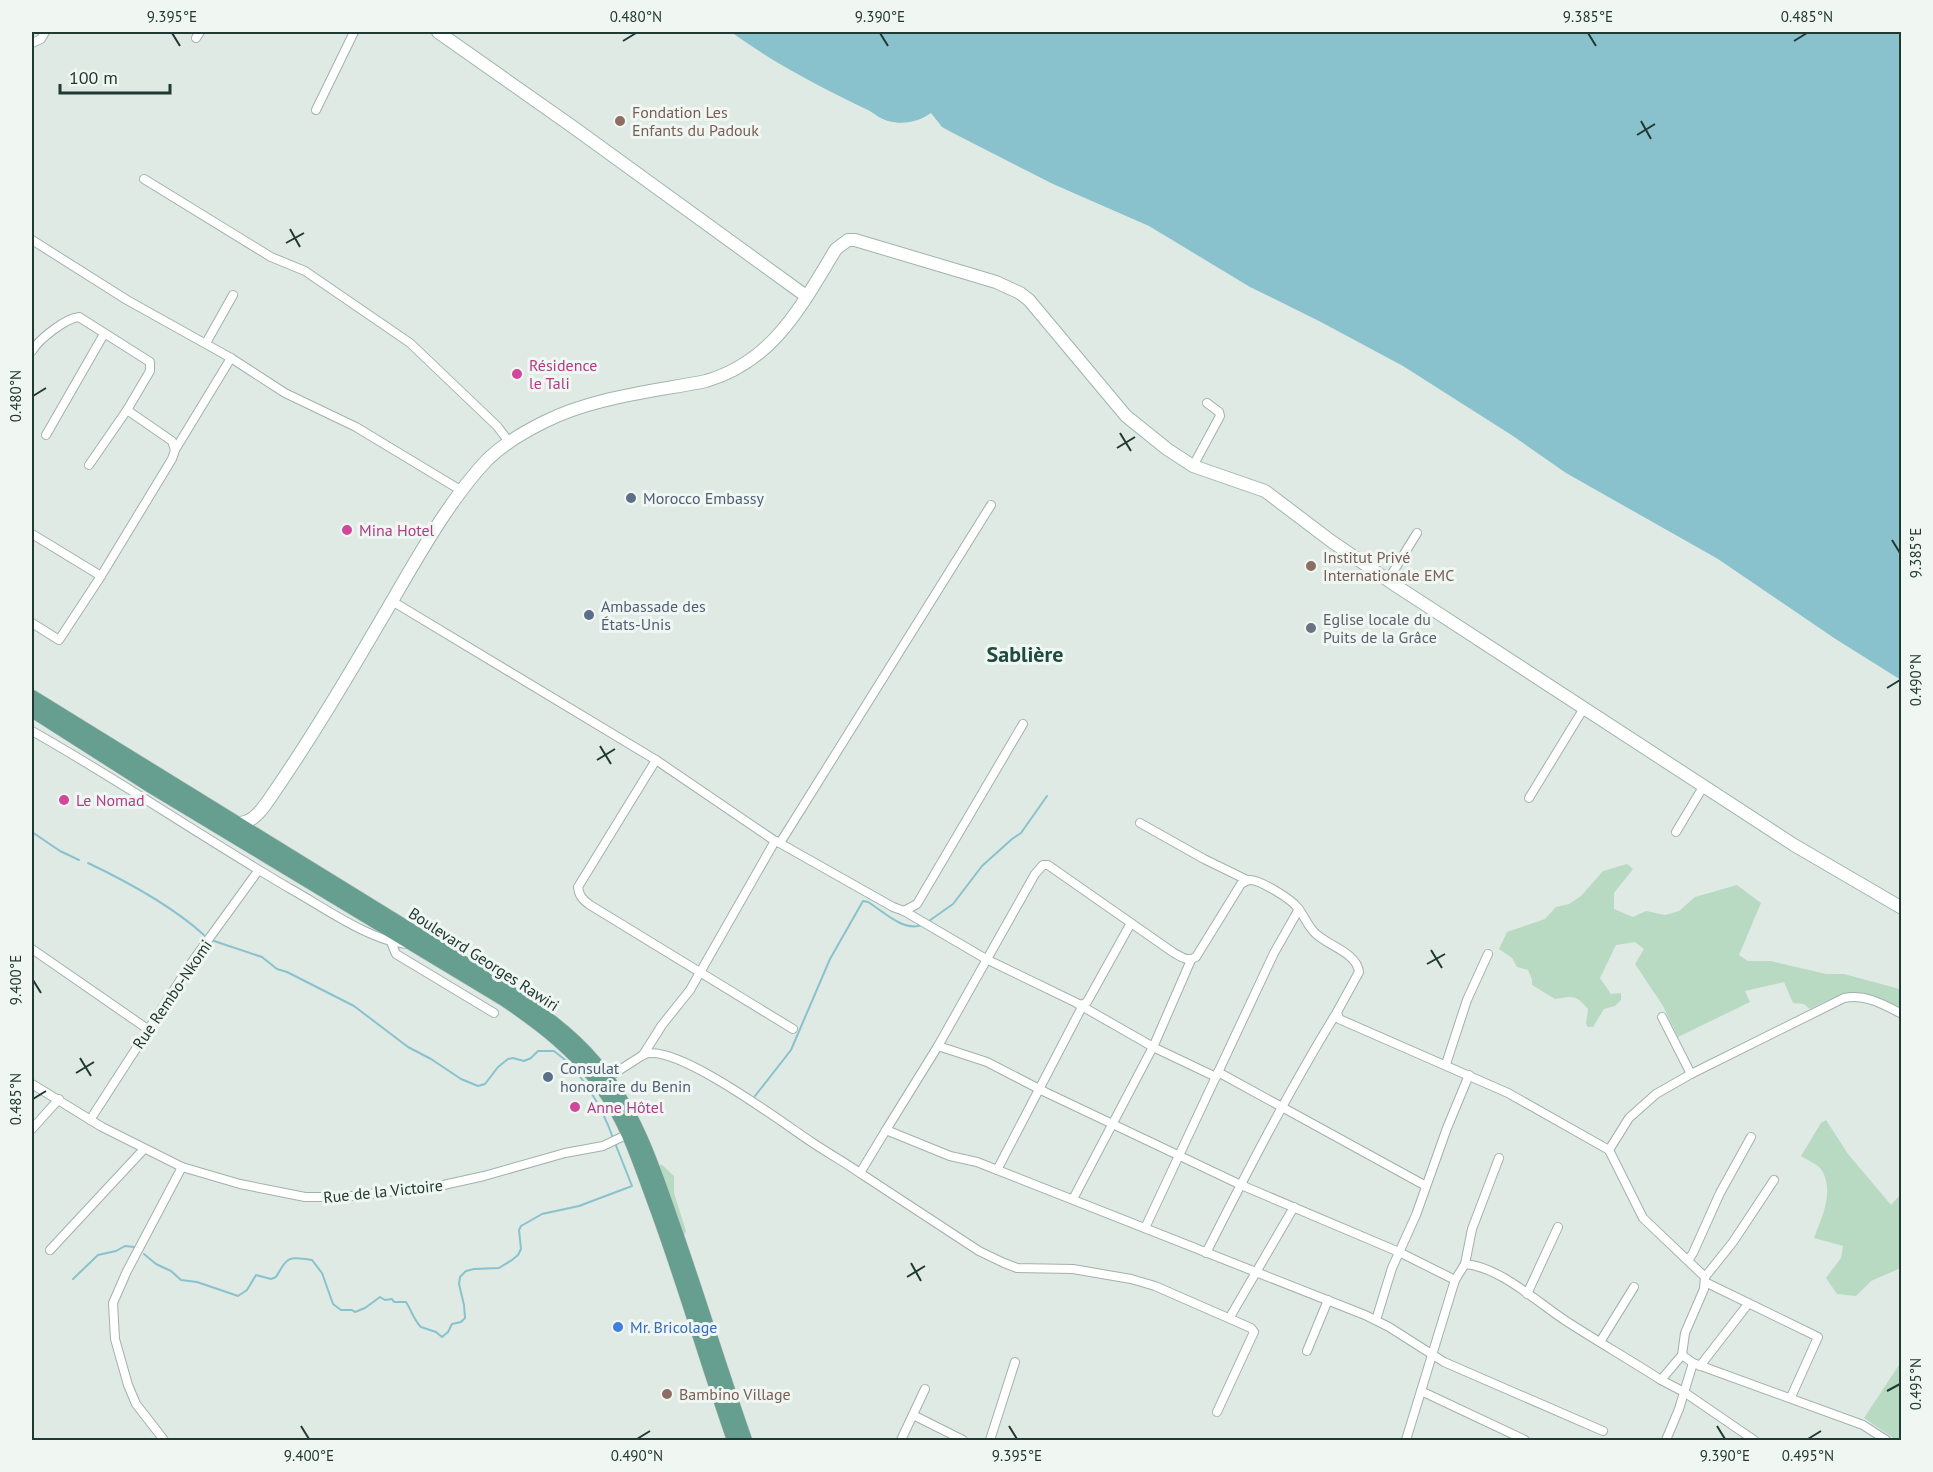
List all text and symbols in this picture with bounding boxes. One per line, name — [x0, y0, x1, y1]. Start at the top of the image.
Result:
text: 9.395°E — [147, 7, 197, 26]
text: 0.480°N — [610, 7, 662, 26]
text: 9.390°E — [855, 7, 905, 26]
text: 9.385°E — [1563, 7, 1613, 26]
text: 0.485°N — [1781, 7, 1833, 26]
scale bar — [60, 57, 170, 95]
text: 100 m — [69, 66, 118, 89]
place label: Fondation Les Enfants du Padouk — [632, 102, 759, 140]
marker: Fondation Les Enfants du Padouk — [613, 114, 627, 128]
place label: Résidence le Tali — [529, 355, 597, 393]
marker: Résidence le Tali — [510, 367, 524, 381]
text: 0.480°N — [6, 370, 25, 422]
place label: Morocco Embassy — [643, 488, 764, 508]
marker: Morocco Embassy — [624, 491, 638, 505]
place label: Mina Hotel — [359, 520, 435, 540]
marker: Mina Hotel — [340, 523, 354, 537]
text: 9.385°E — [1906, 528, 1925, 578]
place label: Institut Privé Internationale EMC — [1323, 547, 1454, 585]
marker: Institut Privé Internationale EMC — [1304, 559, 1318, 573]
place label: Ambassade des États-Unis — [601, 596, 706, 634]
marker: Ambassade des États-Unis — [582, 608, 596, 622]
place label: Eglise locale du Puits de la Grâce — [1323, 609, 1437, 647]
marker: Eglise locale du Puits de la Grâce — [1304, 621, 1318, 635]
district label: Sablière — [987, 640, 1063, 668]
text: 0.490°N — [1906, 654, 1925, 706]
place label: Le Nomad — [76, 790, 145, 810]
marker: Le Nomad — [57, 793, 71, 807]
street label: Boulevard Georges Rawiri — [405, 903, 563, 1015]
street label: Rue Rembo-Nkomi — [128, 936, 216, 1052]
text: 9.400°E — [6, 955, 25, 1005]
place label: Consulat honoraire du Benin — [560, 1058, 691, 1096]
marker: Consulat honoraire du Benin — [541, 1070, 555, 1084]
text: 0.485°N — [6, 1073, 25, 1125]
place label: Anne Hôtel — [587, 1097, 664, 1117]
marker: Anne Hôtel — [568, 1100, 582, 1114]
street label: Rue de la Victoire — [322, 1175, 444, 1207]
place label: Mr. Bricolage — [630, 1317, 717, 1337]
marker: Mr. Bricolage — [611, 1320, 625, 1334]
text: 0.495°N — [1906, 1358, 1925, 1410]
place label: Bambino Village — [679, 1384, 791, 1404]
marker: Bambino Village — [660, 1387, 674, 1401]
text: 9.400°E — [284, 1446, 334, 1465]
text: 0.490°N — [611, 1446, 663, 1465]
text: 9.395°E — [992, 1446, 1042, 1465]
text: 9.390°E — [1700, 1446, 1750, 1465]
text: 0.495°N — [1782, 1446, 1834, 1465]

